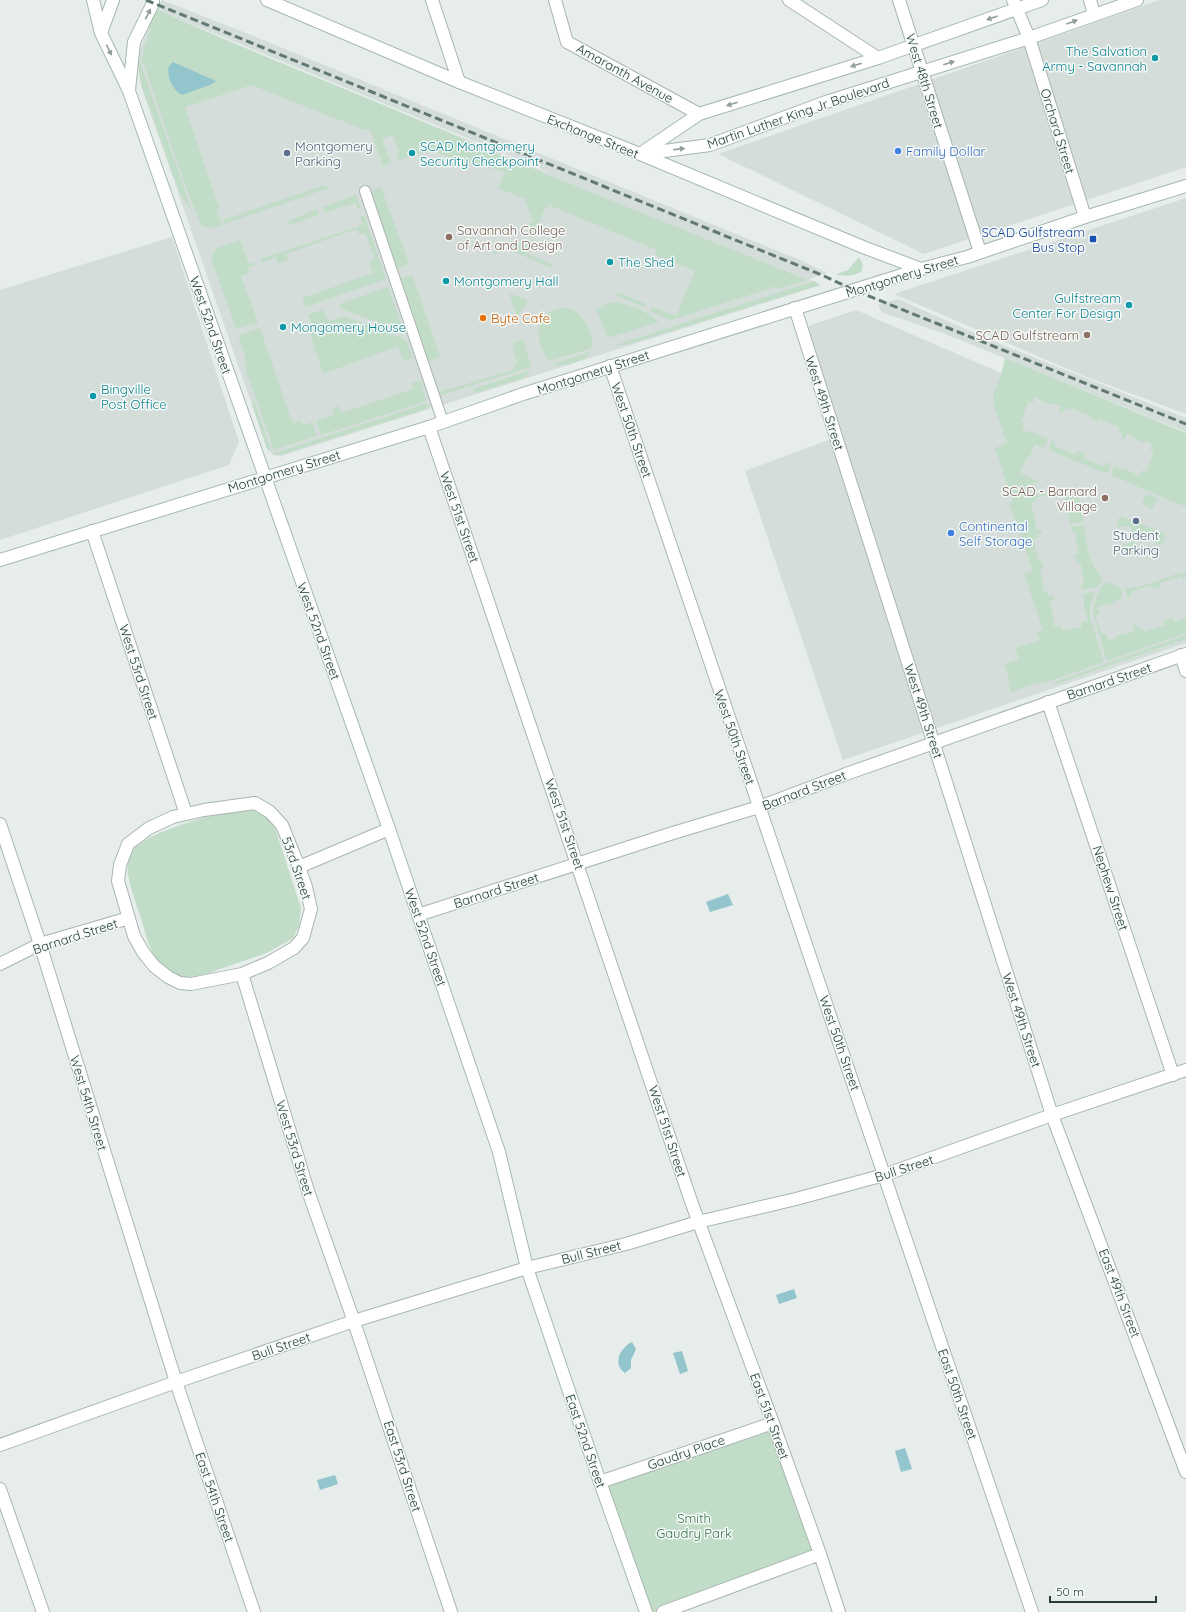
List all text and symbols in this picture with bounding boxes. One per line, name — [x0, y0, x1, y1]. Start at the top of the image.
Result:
one-way arrow — [145, 8, 151, 20]
one-way arrow — [986, 15, 998, 21]
one-way arrow — [1067, 19, 1079, 25]
street label: West 48th Street — [903, 32, 947, 130]
street label: Amaranth Avenue — [574, 40, 676, 106]
place label: The Salvation Army - Savannah — [1042, 43, 1147, 74]
one-way arrow — [106, 44, 112, 56]
marker: The Salvation Army - Savannah — [1150, 53, 1160, 63]
one-way arrow — [943, 60, 955, 66]
one-way arrow — [850, 62, 862, 68]
street label: Martin Luther King Jr Boulevard — [705, 74, 891, 152]
street label: Orchard Street — [1037, 86, 1079, 176]
one-way arrow — [726, 101, 738, 107]
street label: Exchange Street — [545, 110, 641, 162]
place label: Montgomery Parking — [295, 138, 373, 169]
place label: SCAD Montgomery Security Checkpoint — [420, 138, 539, 169]
place label: Family Dollar — [906, 143, 986, 159]
one-way arrow — [673, 146, 685, 152]
marker: Family Dollar — [893, 146, 903, 156]
marker: Montgomery Parking — [282, 148, 292, 158]
marker: SCAD Montgomery Security Checkpoint — [407, 148, 417, 158]
place label: Savannah College of Art and Design — [457, 222, 565, 253]
place label: SCAD Gulfstream Bus Stop — [981, 224, 1085, 255]
marker: Savannah College of Art and Design — [444, 232, 454, 242]
marker: SCAD Gulfstream Bus Stop — [1088, 234, 1098, 244]
street label: Montgomery Street — [844, 251, 960, 301]
place label: The Shed — [618, 254, 674, 270]
marker: The Shed — [605, 257, 615, 267]
place label: Montgomery Hall — [454, 273, 559, 289]
street label: West 52nd Street — [187, 274, 235, 376]
marker: Montgomery Hall — [441, 276, 451, 286]
place label: Gulfstream Center For Design — [1013, 290, 1121, 321]
marker: Gulfstream Center For Design — [1124, 300, 1134, 310]
place label: Byte Cafe — [491, 310, 550, 326]
marker: Byte Cafe — [478, 313, 488, 323]
place label: Mongomery House — [291, 319, 406, 335]
marker: Mongomery House — [278, 322, 288, 332]
place label: SCAD Gulfstream — [975, 327, 1079, 343]
marker: SCAD Gulfstream — [1082, 330, 1092, 340]
street label: Montgomery Street — [535, 346, 651, 398]
street label: West 49th Street — [802, 354, 848, 452]
street label: West 50th Street — [608, 380, 656, 480]
place label: Bingville Post Office — [101, 381, 167, 412]
marker: Bingville Post Office — [88, 391, 98, 401]
street label: Montgomery Street — [226, 446, 342, 496]
street label: West 51st Street — [437, 469, 483, 565]
place label: SCAD - Barnard Village — [1002, 483, 1097, 514]
marker: SCAD - Barnard Village — [1100, 493, 1110, 503]
marker: Student Parking — [1131, 516, 1141, 526]
place label: Continental Self Storage — [959, 518, 1032, 549]
place label: Student Parking — [1113, 527, 1159, 558]
marker: Continental Self Storage — [946, 528, 956, 538]
street label: West 52nd Street — [294, 580, 344, 682]
street label: West 53rd Street — [116, 622, 162, 722]
street label: Barnard Street — [1065, 659, 1153, 703]
street label: West 49th Street — [901, 662, 947, 760]
street label: West 50th Street — [711, 687, 759, 787]
street label: Barnard Street — [760, 767, 848, 813]
street label: West 51st Street — [542, 776, 588, 872]
street label: 53rd Street — [279, 834, 315, 902]
street label: Nephew Street — [1090, 844, 1132, 932]
street label: Barnard Street — [451, 869, 541, 911]
street label: West 52nd Street — [402, 886, 450, 988]
street label: Barnard Street — [30, 915, 120, 957]
street label: West 49th Street — [999, 971, 1045, 1069]
street label: West 50th Street — [816, 993, 864, 1093]
street label: West 54th Street — [67, 1054, 111, 1152]
street label: West 51st Street — [646, 1083, 690, 1179]
street label: West 53rd Street — [273, 1098, 317, 1198]
street label: Bull Street — [873, 1151, 935, 1185]
street label: Bull Street — [560, 1237, 622, 1267]
street label: East 49th Street — [1096, 1246, 1144, 1340]
street label: Bull Street — [250, 1329, 312, 1363]
street label: East 50th Street — [935, 1346, 981, 1442]
street label: East 51st Street — [747, 1371, 793, 1461]
street label: East 52nd Street — [562, 1392, 610, 1490]
street label: East 53rd Street — [381, 1418, 425, 1514]
street label: Gaudry Place — [645, 1431, 727, 1473]
street label: East 54th Street — [192, 1450, 238, 1544]
park label: Smith Gaudry Park — [656, 1510, 732, 1541]
scale bar — [1050, 1578, 1156, 1604]
text: 50 m — [1056, 1584, 1084, 1599]

